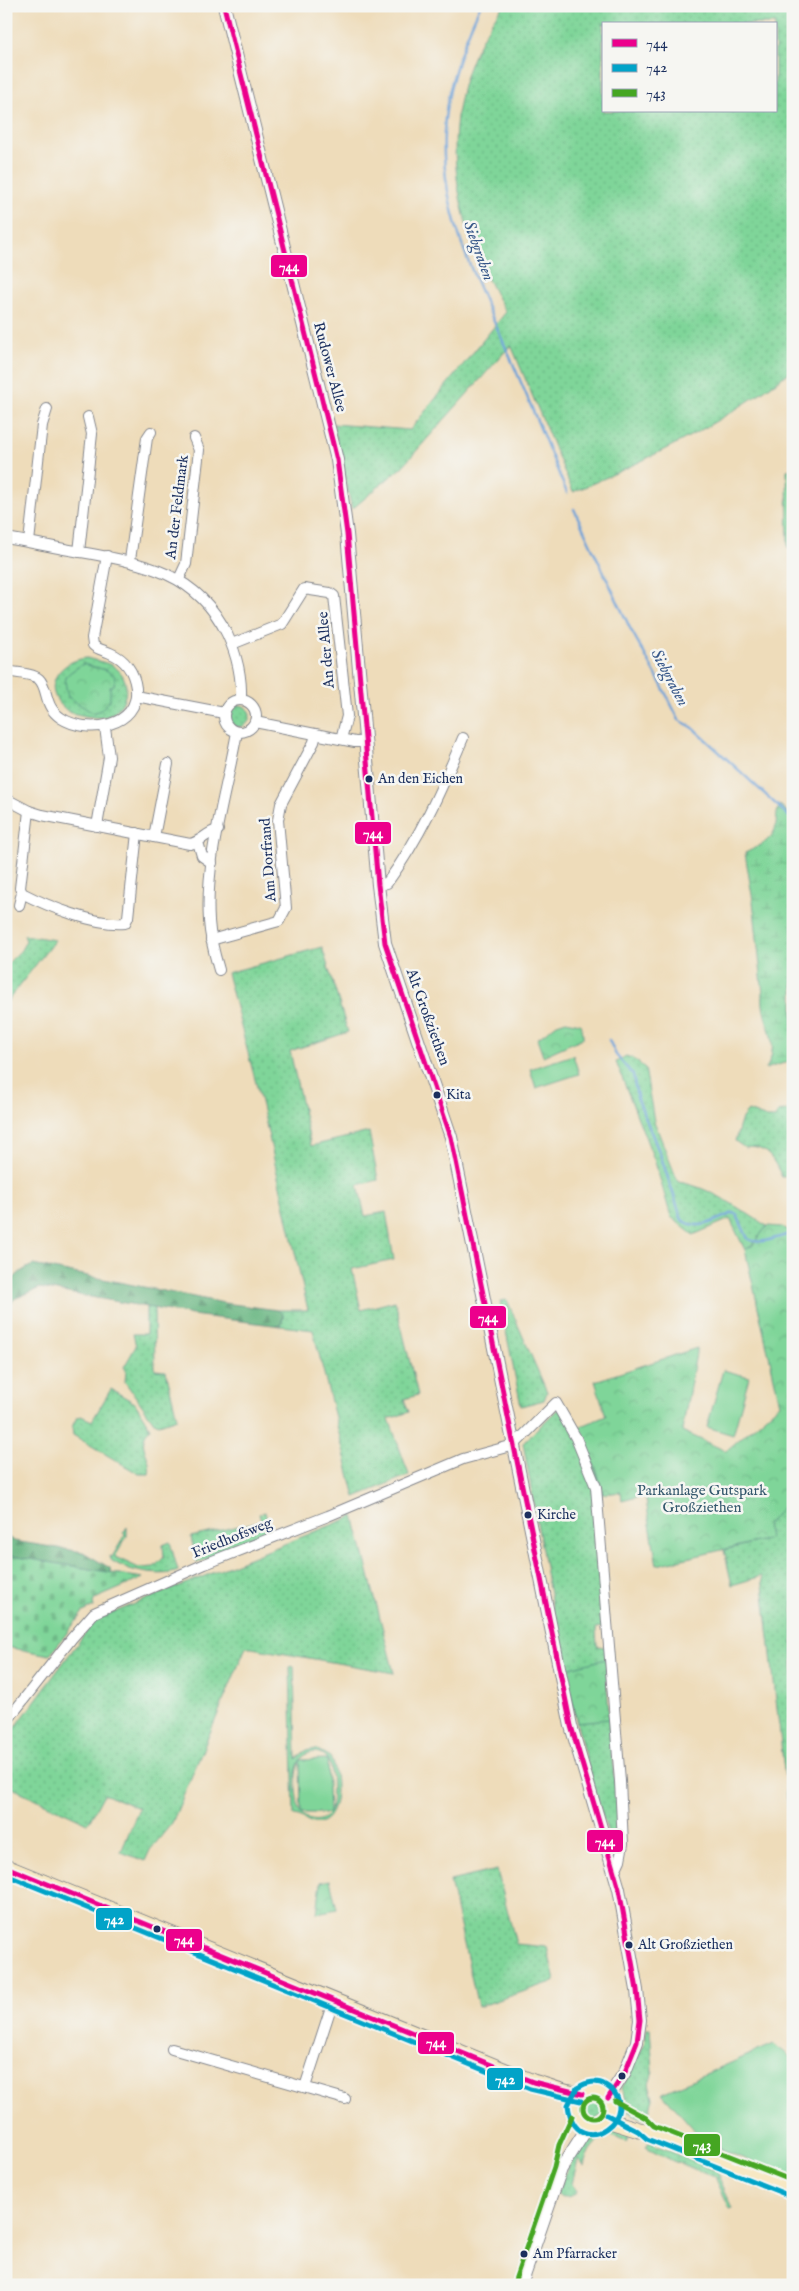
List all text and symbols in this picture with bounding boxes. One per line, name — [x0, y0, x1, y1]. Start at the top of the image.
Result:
legend — [602, 22, 776, 112]
text: 744 — [646, 34, 668, 53]
text: 742 — [646, 58, 667, 77]
text: 743 — [646, 84, 666, 103]
water label: Siebgraben — [458, 218, 498, 284]
line badge: 744 — [270, 254, 308, 278]
text: 744 — [279, 258, 300, 276]
street label: Rudower Allee — [309, 320, 351, 414]
street label: An der Feldmark — [161, 453, 193, 561]
street label: An der Allee — [313, 611, 339, 690]
water label: Siebgraben — [646, 646, 692, 710]
place label: An den Eichen — [377, 770, 464, 788]
marker: An den Eichen — [364, 774, 374, 784]
street label: Am Dorfrand — [256, 816, 280, 904]
line badge: 744 — [354, 821, 392, 845]
text: 744 — [363, 825, 384, 843]
street label: Alt Großziethen — [401, 965, 454, 1068]
place label: Kita — [446, 1086, 472, 1104]
marker: Kita — [432, 1090, 442, 1100]
line badge: 744 — [469, 1305, 507, 1329]
text: 744 — [478, 1309, 499, 1327]
park label: Parkanlage Gutspark Großziethen — [637, 1481, 768, 1517]
place label: Kirche — [537, 1506, 576, 1524]
marker: Kirche — [523, 1510, 533, 1520]
street label: Friedhofsweg — [189, 1513, 276, 1563]
line badge: 744 — [586, 1829, 624, 1853]
text: 744 — [595, 1833, 616, 1851]
line badge: 742 — [95, 1907, 133, 1931]
text: 742 — [104, 1911, 124, 1929]
unlabelled marker — [152, 1924, 162, 1934]
line badge: 744 — [165, 1928, 203, 1952]
text: 744 — [174, 1931, 195, 1949]
place label: Alt Großziethen — [637, 1936, 733, 1954]
marker: Alt Großziethen — [624, 1940, 634, 1950]
line badge: 744 — [417, 2031, 455, 2055]
text: 744 — [426, 2034, 447, 2052]
line badge: 742 — [486, 2067, 524, 2091]
text: 742 — [495, 2071, 515, 2089]
unlabelled marker — [617, 2071, 627, 2081]
line badge: 743 — [683, 2133, 721, 2157]
text: 743 — [693, 2137, 711, 2155]
place label: Am Pfarracker — [532, 2245, 617, 2263]
marker: Am Pfarracker — [519, 2249, 529, 2259]

